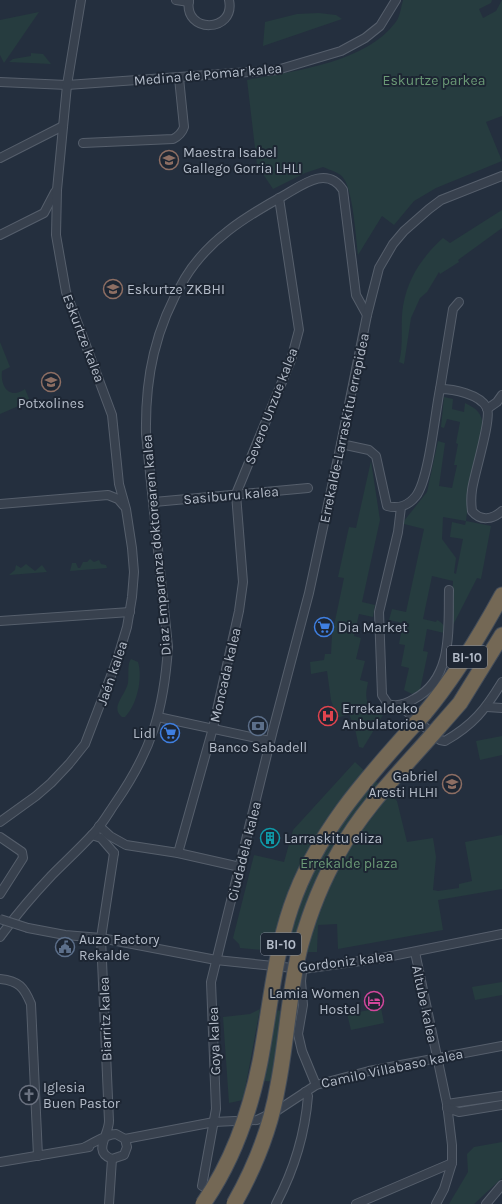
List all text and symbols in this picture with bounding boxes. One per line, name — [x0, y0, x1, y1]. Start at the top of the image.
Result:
street label: Medina de Pomar kalea — [133, 60, 283, 89]
park label: Eskurtze parkea — [383, 72, 485, 89]
place label: Maestra Isabel Gallego Gorria LHLI — [183, 144, 302, 177]
school or university icon: Maestra Isabel Gallego Gorria LHLI — [158, 149, 180, 171]
school or university icon: Eskurtze ZKBHI — [102, 278, 124, 300]
place label: Eskurtze ZKBHI — [127, 281, 225, 298]
street label: Eskurtze kalea — [59, 291, 108, 385]
street label: Errekalde-Larraskitu errepidea — [316, 332, 373, 525]
street label: Severo Unzue kalea — [241, 345, 302, 467]
school or university icon: Potxolines — [40, 371, 62, 393]
place label: Potxolines — [18, 395, 84, 412]
street label: Diaz Emparanza doktorearen kalea — [138, 434, 175, 656]
street label: Sasiburu kalea — [183, 483, 279, 508]
supermarket icon: Dia Market — [313, 616, 335, 638]
place label: Dia Market — [338, 619, 407, 636]
street label: Moncada kalea — [206, 626, 245, 724]
street label: Jaén kalea — [94, 639, 131, 707]
road number: BI-10 — [447, 646, 487, 668]
place label: Errekaldeko Anbulatorioa — [342, 700, 424, 733]
hospital icon: Errekaldeko Anbulatorioa — [317, 705, 339, 727]
bank icon: Banco Sabadell — [247, 715, 269, 737]
supermarket icon: Lidl — [159, 722, 181, 744]
place label: Lidl — [133, 725, 156, 742]
place label: Banco Sabadell — [209, 739, 307, 756]
place label: Gabriel Aresti HLHI — [368, 768, 438, 801]
school or university icon: Gabriel Aresti HLHI — [441, 773, 463, 795]
street label: Ciudadela kalea — [224, 800, 265, 903]
building icon: Larraskitu eliza — [259, 827, 281, 849]
place label: Larraskitu eliza — [284, 830, 382, 847]
park label: Errekalde plaza — [300, 855, 398, 872]
place label: Auzo Factory Rekalde — [79, 931, 160, 964]
road number: BI-10 — [261, 933, 301, 955]
public building icon: Auzo Factory Rekalde — [54, 936, 76, 958]
street label: Gordoniz kalea — [298, 947, 394, 976]
street label: Altube kalea — [408, 964, 441, 1044]
street label: Biarritz kalea — [96, 976, 115, 1062]
place label: Lamia Women Hostel — [269, 985, 360, 1018]
hotel icon: Lamia Women Hostel — [363, 990, 385, 1012]
street label: Goya kalea — [205, 1006, 224, 1076]
street label: Camilo Villabaso kalea — [320, 1045, 465, 1092]
place label: Iglesia Buen Pastor — [43, 1079, 121, 1112]
church icon: Iglesia Buen Pastor — [18, 1084, 40, 1106]

